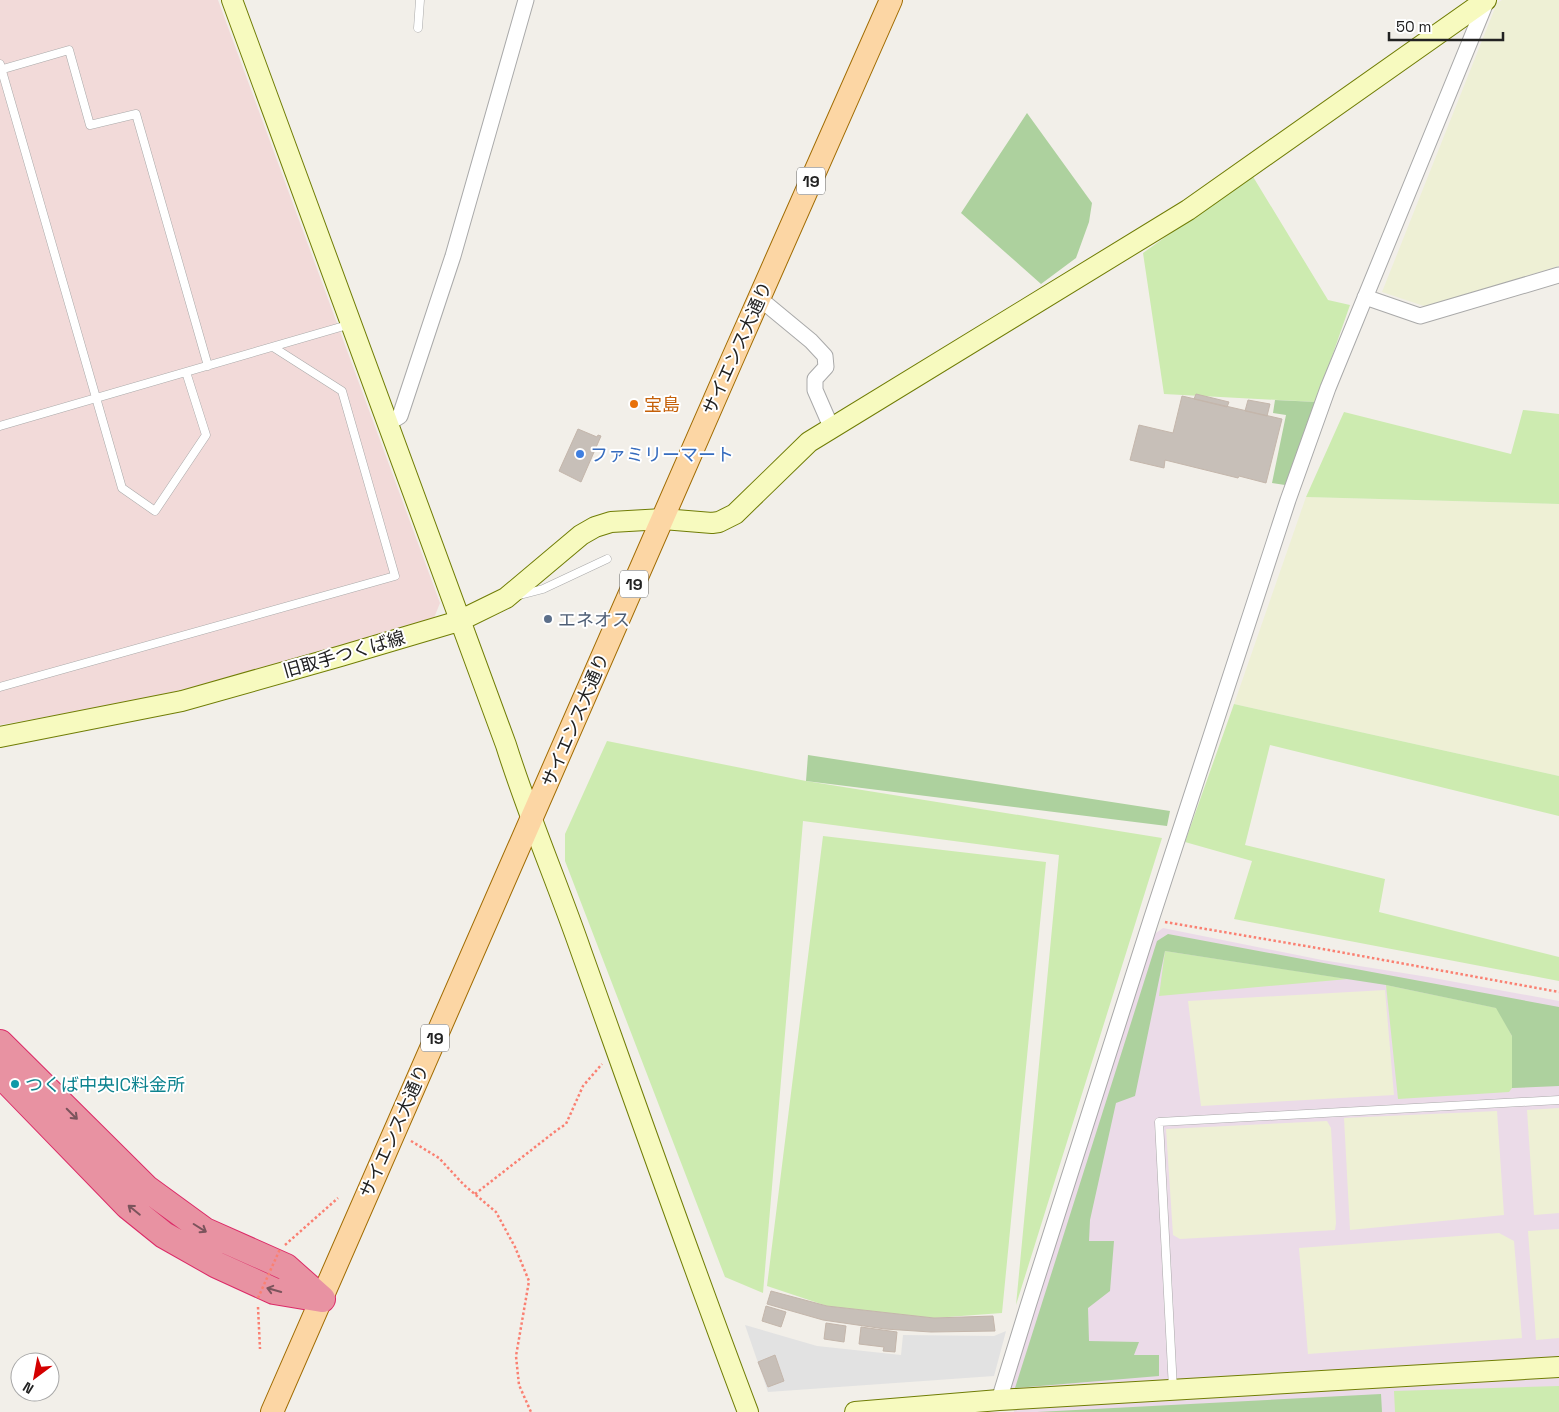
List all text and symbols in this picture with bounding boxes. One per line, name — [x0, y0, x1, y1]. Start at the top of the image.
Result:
scale bar — [1389, 10, 1503, 42]
text: 50 m — [1396, 17, 1431, 36]
road number: 19 — [797, 168, 825, 195]
street label: サイエンス大通り — [697, 278, 777, 418]
place label: 宝島 — [644, 393, 680, 416]
marker: 宝島 — [628, 398, 640, 410]
place label: ファミリーマート — [590, 443, 734, 466]
marker: ファミリーマート — [574, 448, 586, 460]
road number: 19 — [620, 570, 648, 598]
place label: エネオス — [558, 608, 630, 631]
marker: エネオス — [542, 613, 554, 625]
street label: 旧取手つくば線 — [280, 626, 408, 682]
street label: サイエンス大通り — [536, 649, 614, 791]
road number: 19 — [421, 1024, 449, 1052]
street label: サイエンス大通り — [354, 1061, 434, 1201]
place label: つくば中央IC料金所 — [25, 1073, 185, 1096]
marker: つくば中央IC料金所 — [9, 1078, 21, 1090]
one-way arrow — [66, 1108, 78, 1120]
one-way arrow — [128, 1205, 141, 1216]
one-way arrow — [192, 1223, 206, 1233]
one-way arrow — [267, 1284, 283, 1294]
north arrow — [10, 1352, 60, 1402]
text: N — [19, 1378, 37, 1398]

